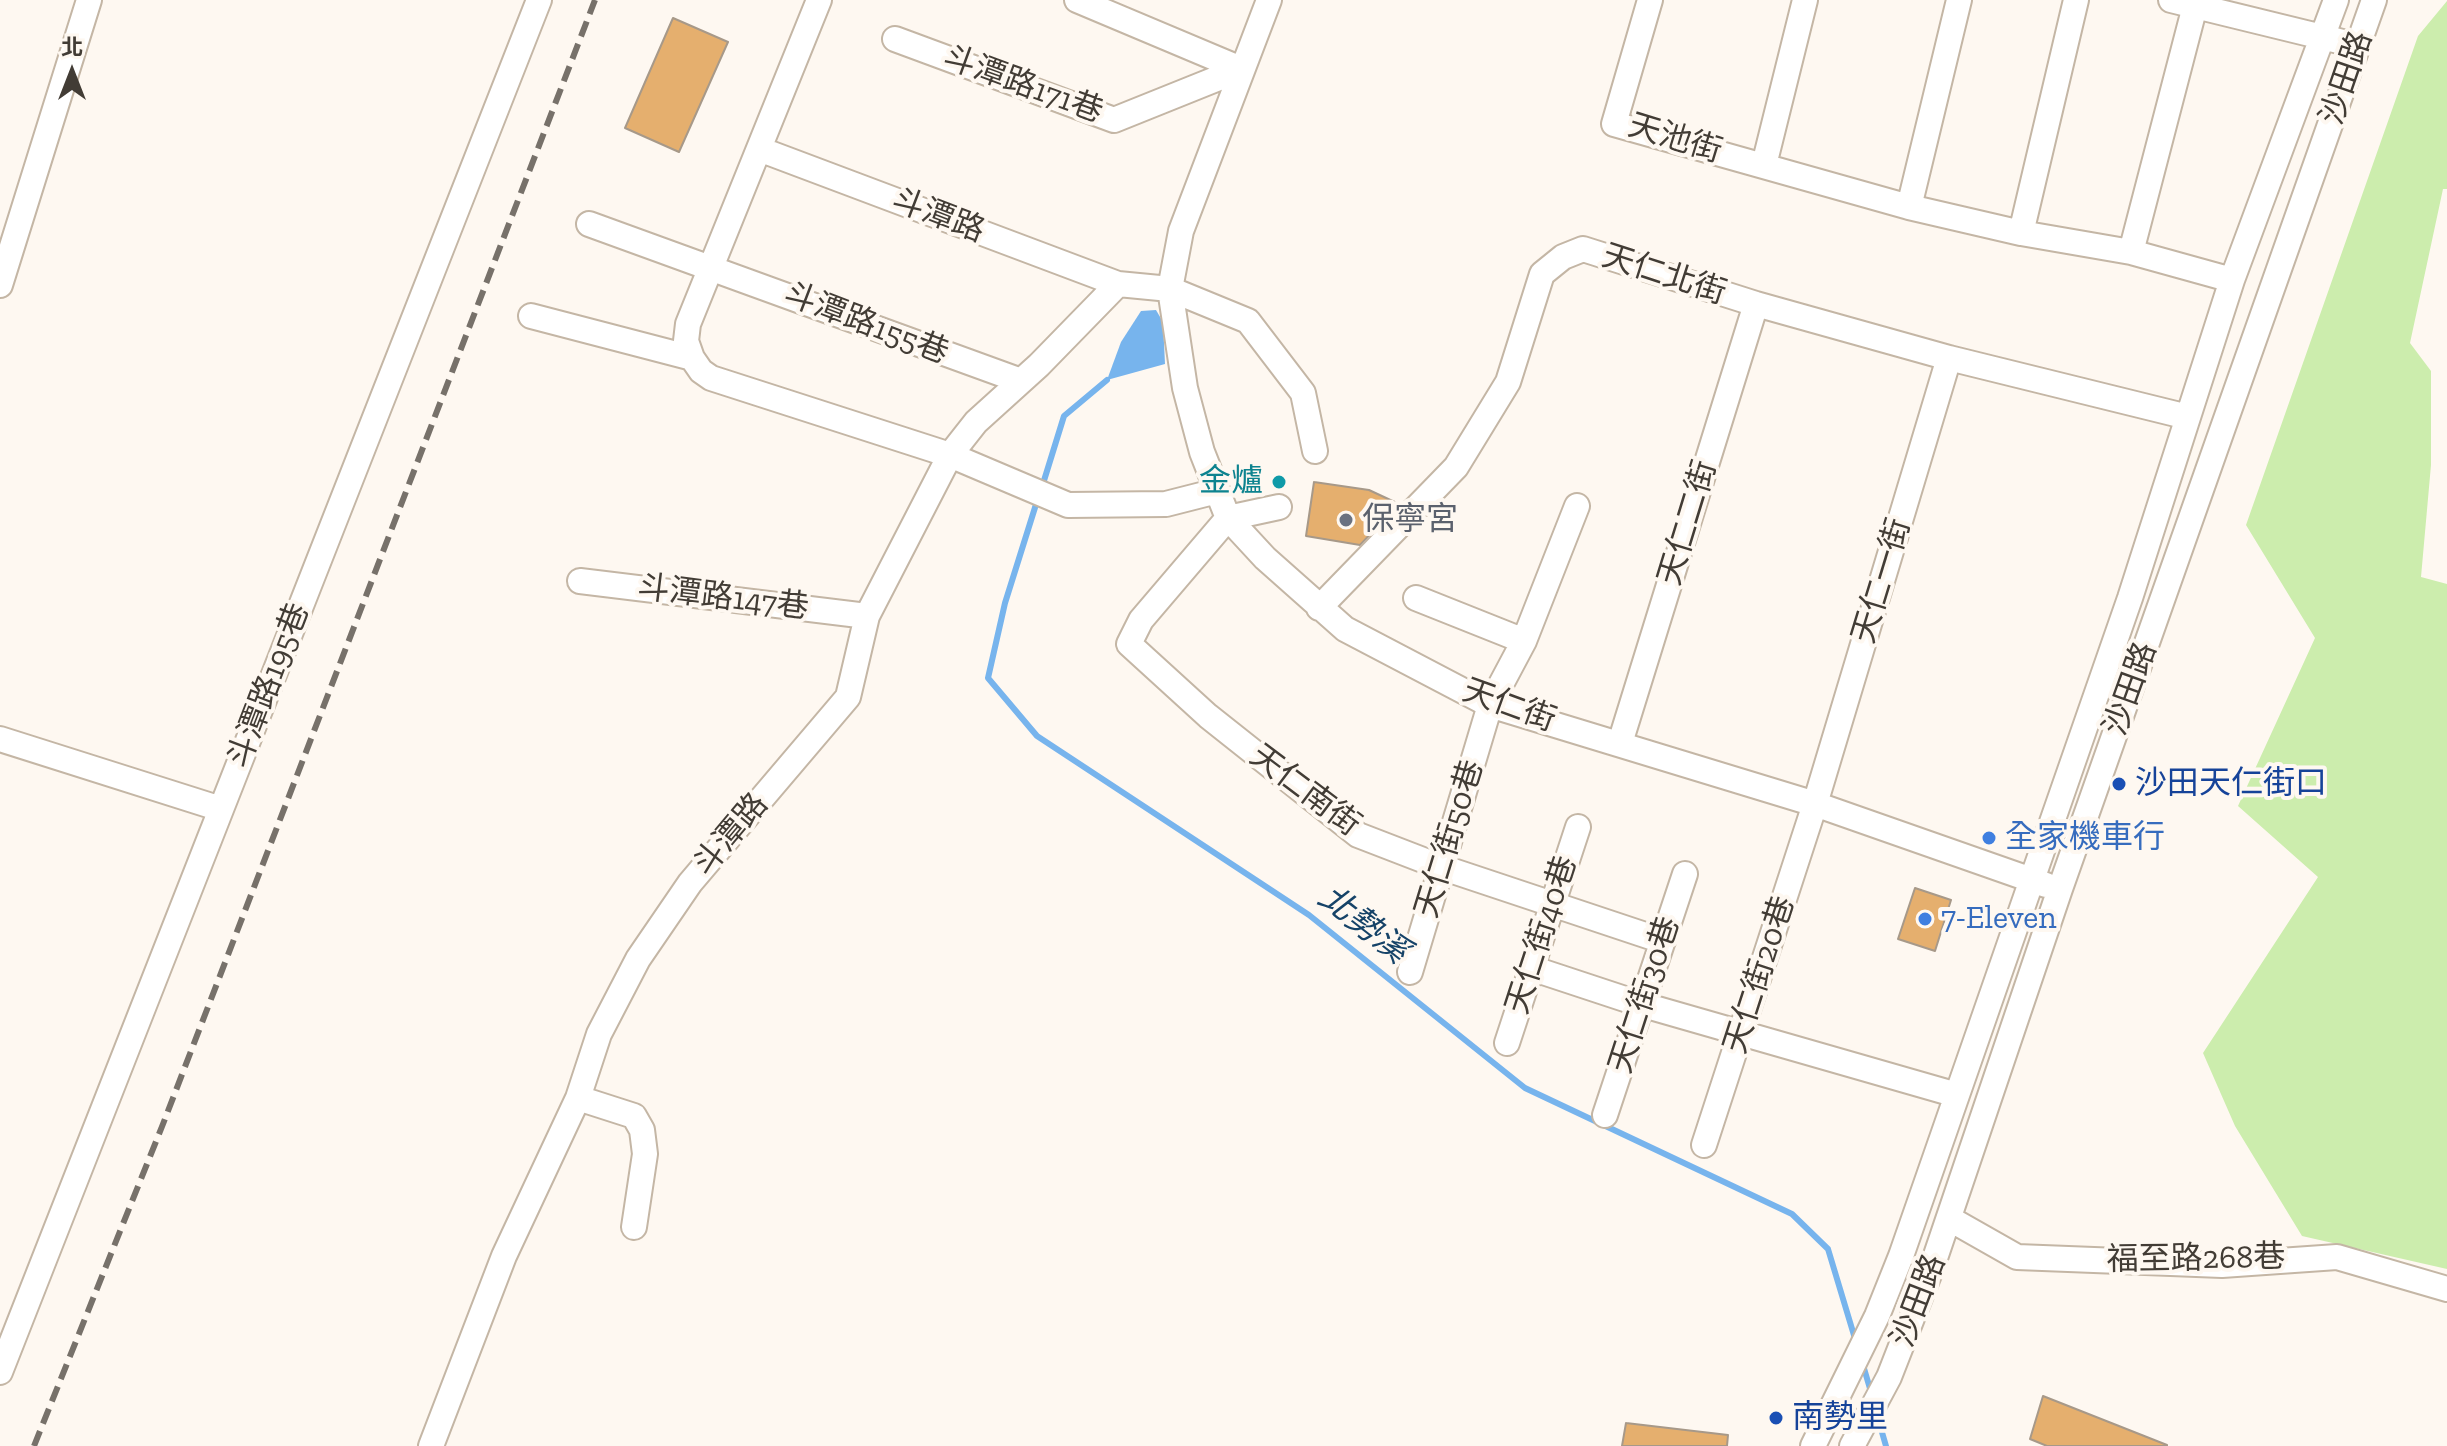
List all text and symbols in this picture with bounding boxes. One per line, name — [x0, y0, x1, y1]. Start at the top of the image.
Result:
street label: 沙田路 — [2313, 26, 2381, 130]
north arrow — [32, 32, 112, 112]
text: 北 — [61, 34, 83, 61]
street label: 斗潭路171巷 — [938, 38, 1108, 132]
street label: 天池街 — [1623, 107, 1727, 171]
street label: 斗潭路 — [886, 181, 990, 251]
street label: 天仁北街 — [1597, 237, 1731, 313]
street label: 斗潭路155巷 — [778, 275, 954, 373]
street label: 天仁二街 — [1651, 456, 1725, 590]
place label: 金爐 — [1199, 463, 1263, 501]
marker: 金爐 — [1270, 473, 1288, 491]
place label: 保寧宮 — [1362, 501, 1458, 539]
marker: 保寧宮 — [1337, 511, 1355, 529]
street label: 天仁一街 — [1845, 514, 1919, 648]
street label: 斗潭路147巷 — [635, 568, 811, 628]
street label: 斗潭路195巷 — [220, 598, 318, 774]
street label: 沙田路 — [2097, 637, 2165, 741]
street label: 天仁街 — [1457, 672, 1561, 740]
street label: 天仁南街 — [1242, 737, 1368, 845]
street label: 天仁街50巷 — [1408, 756, 1492, 922]
place label: 沙田天仁街口 — [2135, 765, 2327, 803]
marker: 沙田天仁街口 — [2110, 775, 2128, 793]
street label: 斗潭路 — [685, 786, 777, 884]
place label: 全家機車行 — [2005, 819, 2165, 857]
marker: 全家機車行 — [1980, 829, 1998, 847]
street label: 天仁街40巷 — [1498, 851, 1586, 1019]
water label: 北勢溪 — [1310, 878, 1416, 972]
street label: 天仁街20巷 — [1717, 892, 1803, 1058]
place label: 7-Eleven — [1941, 900, 2057, 938]
marker: 7-Eleven — [1916, 910, 1934, 928]
street label: 天仁街30巷 — [1602, 912, 1688, 1078]
street label: 福至路268巷 — [2106, 1238, 2286, 1280]
street label: 沙田路 — [1884, 1249, 1954, 1353]
place label: 南勢里 — [1792, 1399, 1888, 1437]
marker: 南勢里 — [1767, 1409, 1785, 1427]

